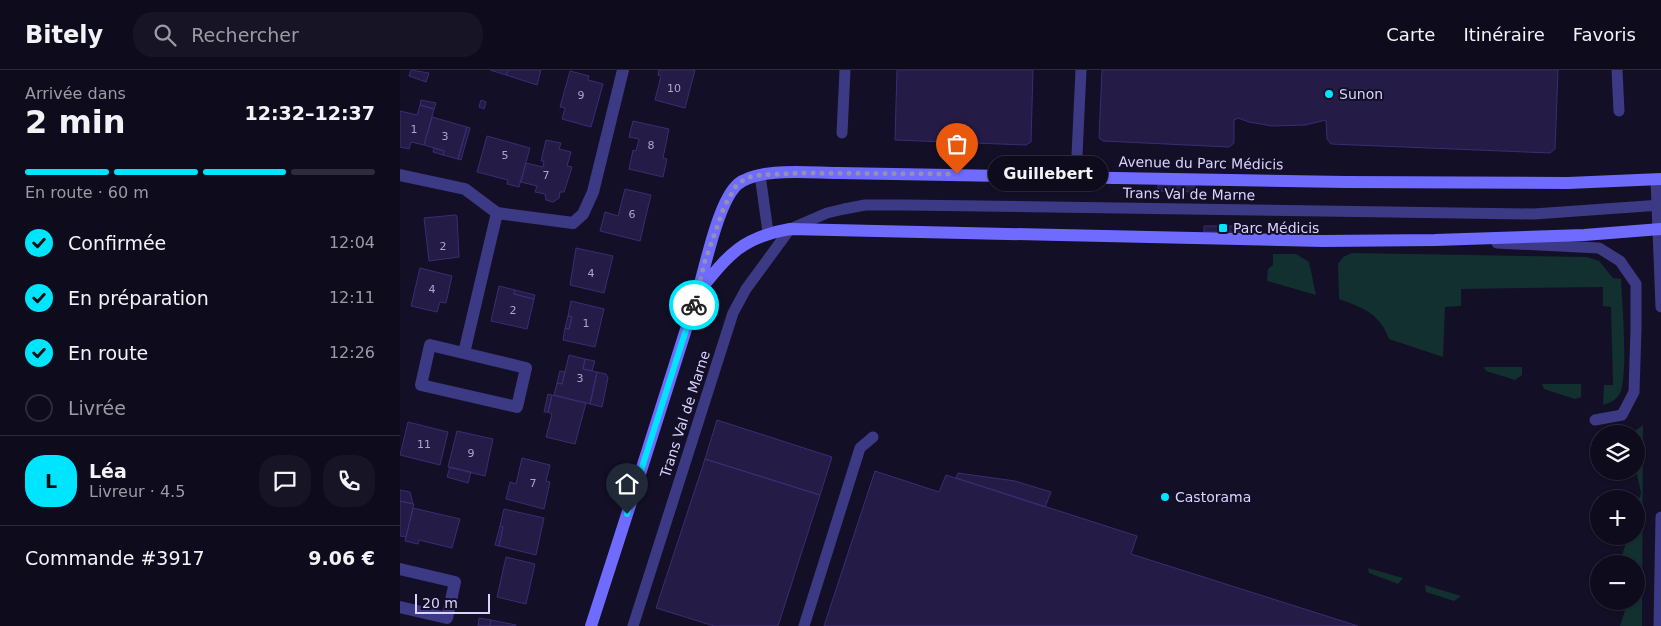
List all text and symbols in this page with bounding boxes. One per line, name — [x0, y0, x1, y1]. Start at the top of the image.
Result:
search box — [133, 12, 483, 57]
text: Bitely — [25, 21, 103, 49]
icon: search — [151, 21, 179, 49]
text: Rechercher — [191, 24, 299, 46]
text: Carte — [1386, 24, 1435, 45]
text: Itinéraire — [1463, 24, 1545, 45]
text: Favoris — [1573, 24, 1636, 45]
house number: 10 — [667, 82, 681, 95]
text: Arrivée dans — [25, 84, 126, 103]
place label: Sunon — [1339, 86, 1383, 102]
marker: Sunon — [1323, 88, 1335, 100]
house number: 9 — [578, 89, 585, 102]
text: 12:32–12:37 — [245, 102, 375, 124]
text: 2 min — [25, 103, 126, 141]
house number: 1 — [411, 123, 418, 136]
pin — [936, 123, 978, 174]
house number: 3 — [442, 130, 449, 143]
icon: bag — [943, 130, 971, 158]
house number: 8 — [648, 139, 655, 152]
house number: 5 — [502, 149, 509, 162]
street label: Avenue du Parc Médicis — [1118, 154, 1284, 172]
callout: Guillebert — [987, 156, 1107, 192]
text: Guillebert — [1003, 164, 1093, 183]
house number: 7 — [543, 169, 550, 182]
text: En route · 60 m — [25, 183, 149, 202]
street label: Trans Val de Marne — [1122, 185, 1255, 203]
house number: 6 — [629, 208, 636, 221]
place label: Parc Médicis — [1233, 220, 1319, 236]
marker: Parc Médicis — [1217, 222, 1229, 234]
icon: check — [25, 229, 53, 257]
text: Confirmée — [68, 232, 166, 254]
text: 12:04 — [329, 233, 375, 252]
house number: 2 — [440, 240, 447, 253]
house number: 4 — [588, 267, 595, 280]
courier — [669, 280, 719, 330]
house number: 4 — [429, 283, 436, 296]
icon: check — [25, 284, 53, 312]
text: En préparation — [68, 287, 209, 309]
text: 12:11 — [329, 288, 375, 307]
icon: bike — [680, 291, 708, 319]
house number: 2 — [510, 304, 517, 317]
house number: 1 — [583, 317, 590, 330]
icon: check — [25, 339, 53, 367]
text: En route — [68, 342, 148, 364]
text: 12:26 — [329, 343, 375, 362]
street label: Trans Val de Marne — [657, 349, 713, 480]
house number: 3 — [577, 372, 584, 385]
text: Livrée — [68, 397, 126, 419]
map controls — [1590, 425, 1645, 610]
button: layers — [1590, 425, 1645, 480]
house number: 11 — [417, 438, 431, 451]
house number: 9 — [468, 447, 475, 460]
button: chat — [259, 455, 311, 507]
button: phone — [323, 455, 375, 507]
text: Léa — [89, 460, 127, 482]
pin — [606, 463, 648, 514]
text: L — [45, 470, 57, 492]
icon: home — [613, 470, 641, 498]
house number: 7 — [530, 477, 537, 490]
text: Livreur · 4.5 — [89, 482, 185, 501]
place label: Castorama — [1175, 489, 1251, 505]
button: + — [1590, 490, 1645, 545]
marker: Castorama — [1159, 491, 1171, 503]
text: Commande #3917 — [25, 547, 205, 569]
text: 9.06 € — [308, 547, 375, 569]
button: − — [1590, 555, 1645, 610]
scale bar — [415, 591, 490, 614]
text: 20 m — [422, 595, 458, 611]

